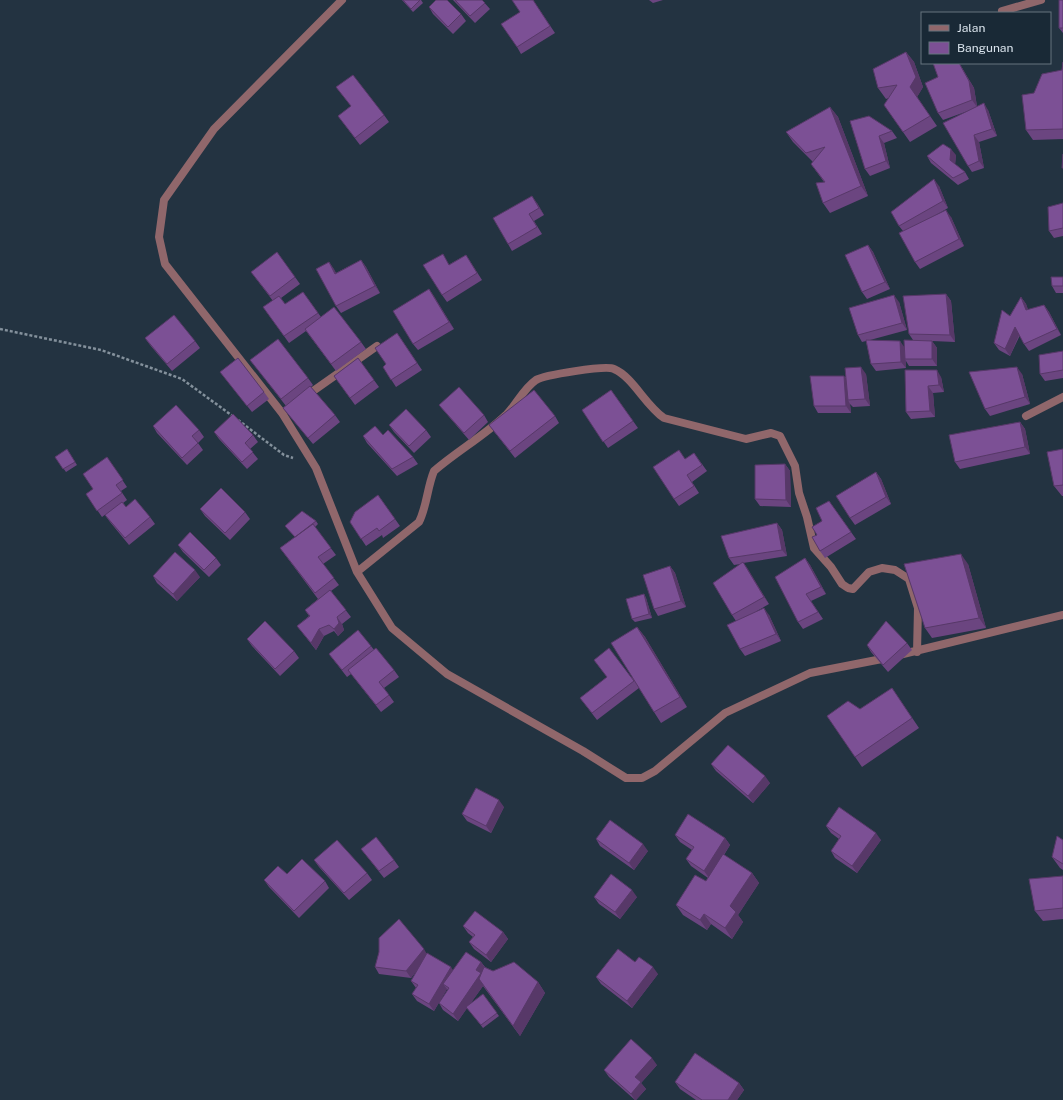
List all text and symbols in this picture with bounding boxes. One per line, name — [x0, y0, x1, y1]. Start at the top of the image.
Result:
legend — [921, 12, 1051, 64]
text: Jalan — [957, 21, 986, 35]
text: Bangunan — [957, 41, 1013, 55]

